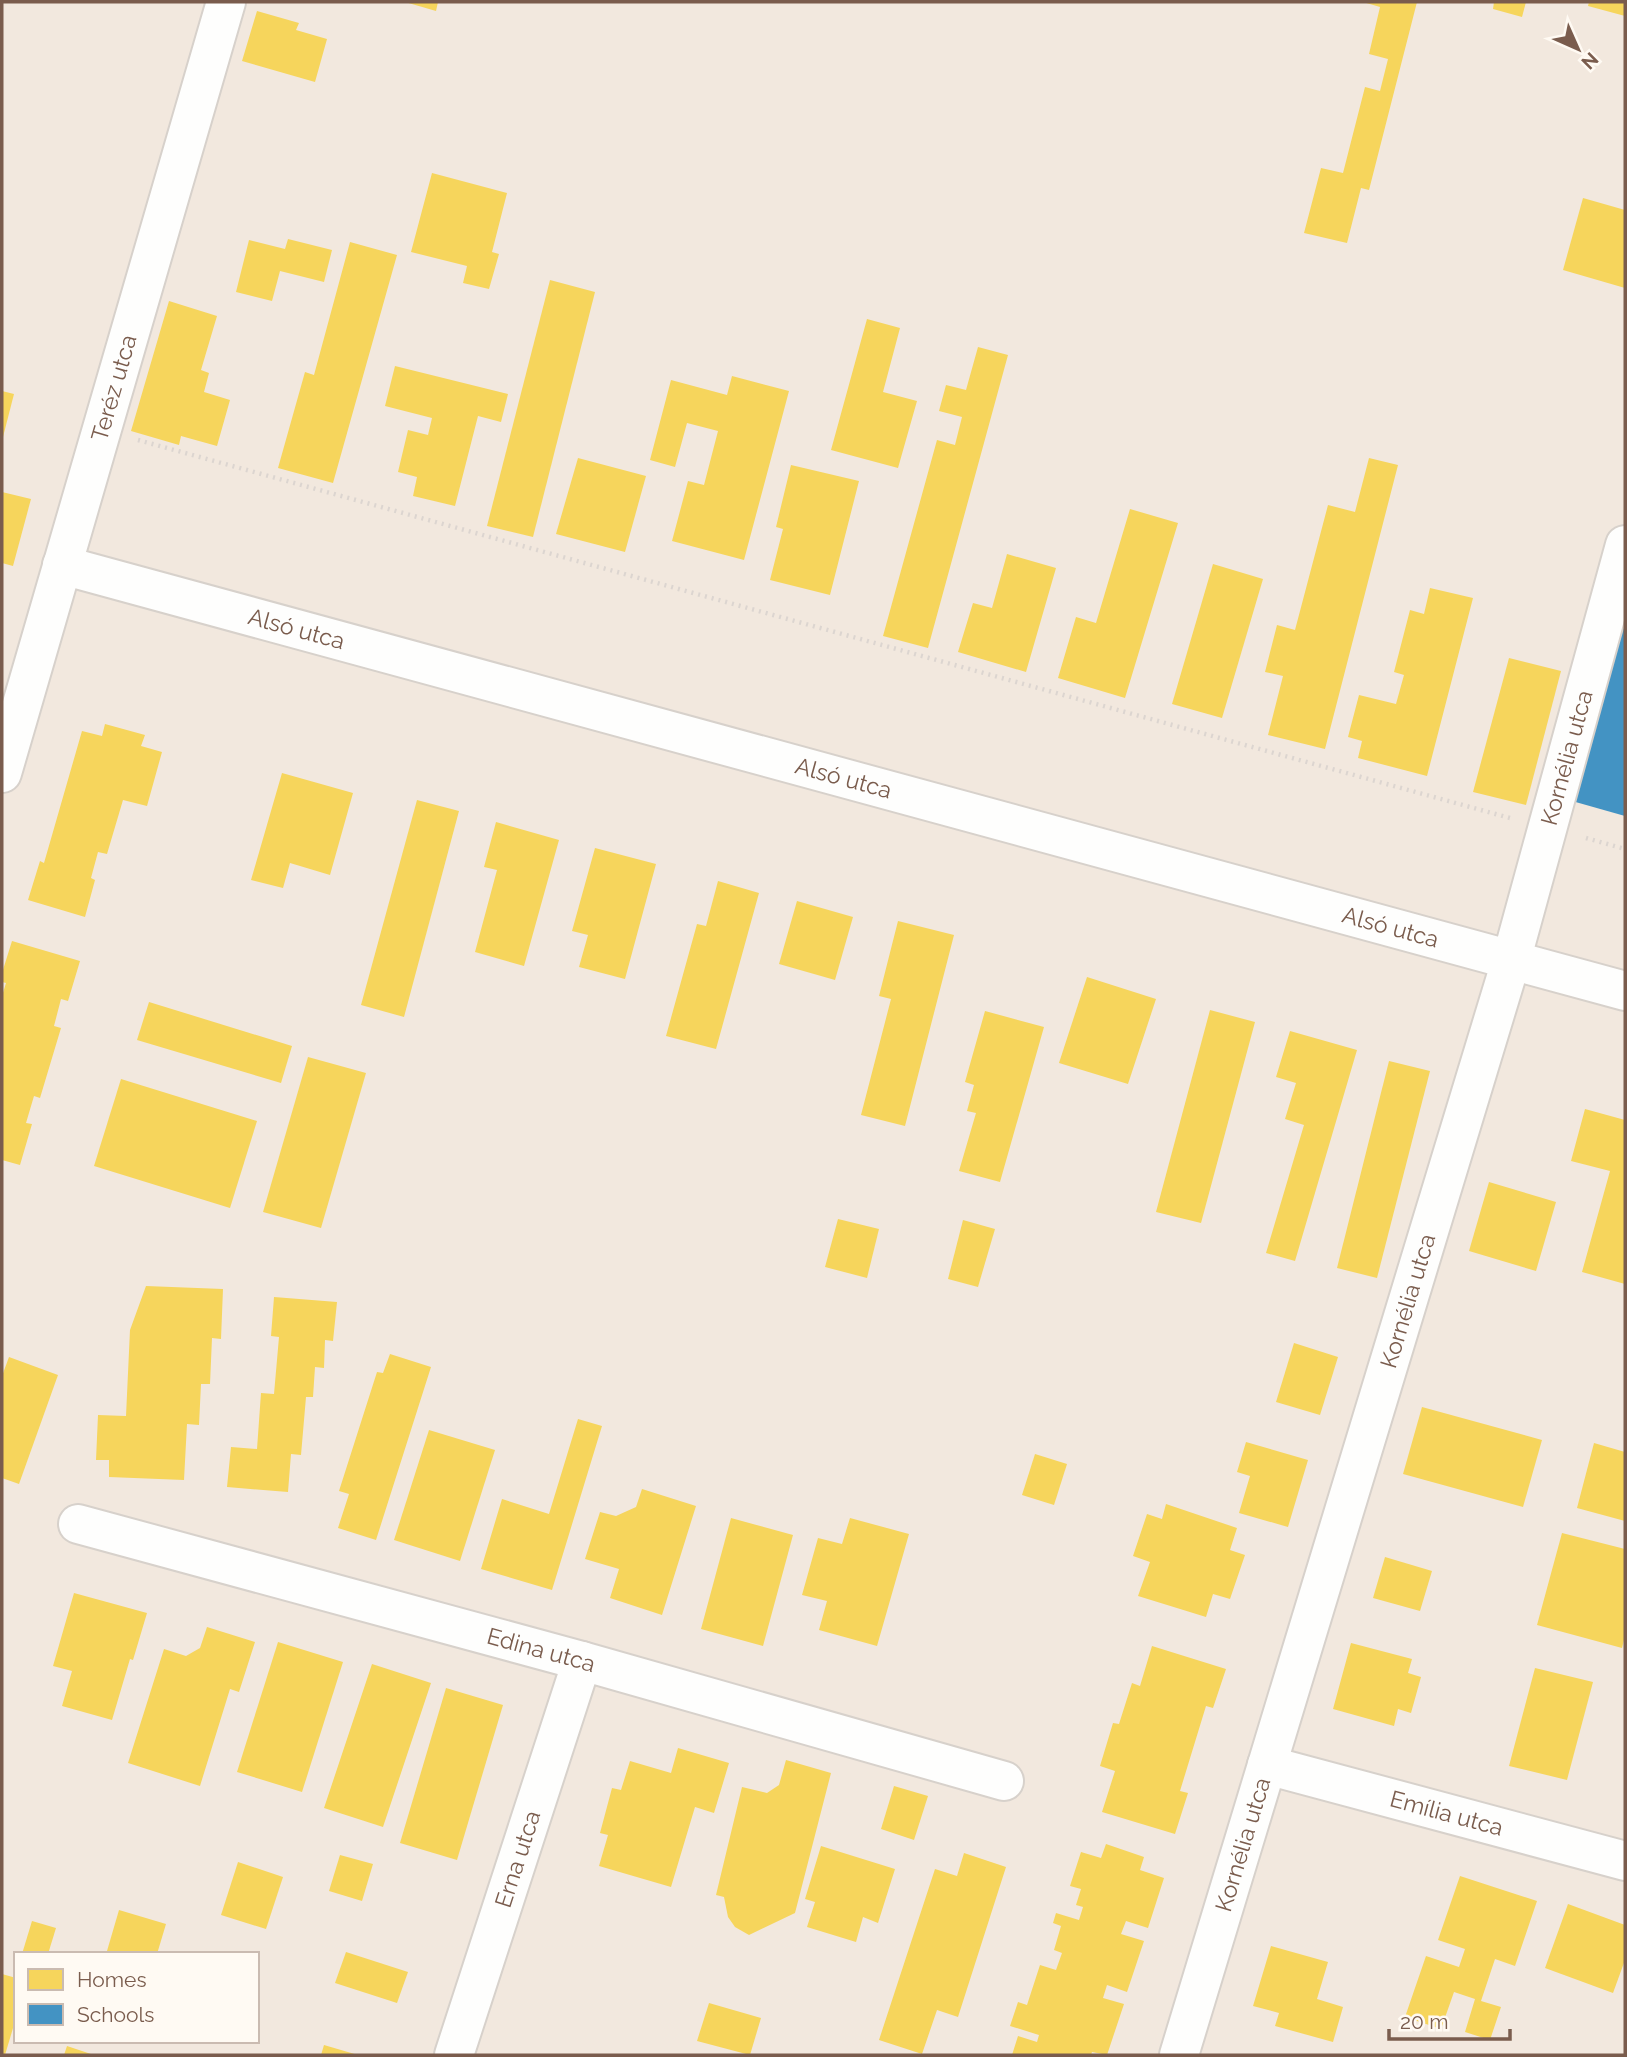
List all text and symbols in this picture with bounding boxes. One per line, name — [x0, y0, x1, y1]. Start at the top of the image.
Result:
north arrow — [1543, 14, 1613, 84]
text: N — [1577, 48, 1603, 74]
street label: Teréz utca — [85, 331, 142, 444]
street label: Alsó utca — [245, 602, 348, 654]
street label: Kornélia utca — [1535, 687, 1598, 828]
street label: Alsó utca — [792, 751, 895, 804]
street label: Alsó utca — [1339, 901, 1442, 953]
street label: Kornélia utca — [1374, 1230, 1440, 1371]
street label: Edina utca — [484, 1622, 599, 1677]
street label: Kornélia utca — [1209, 1774, 1275, 1915]
street label: Emília utca — [1387, 1785, 1506, 1841]
street label: Erna utca — [489, 1807, 545, 1911]
legend — [14, 1952, 259, 2043]
text: Homes — [77, 1967, 147, 1992]
scale bar — [1389, 1997, 1510, 2041]
text: Schools — [77, 2002, 154, 2027]
text: 20 m — [1400, 2009, 1448, 2034]

